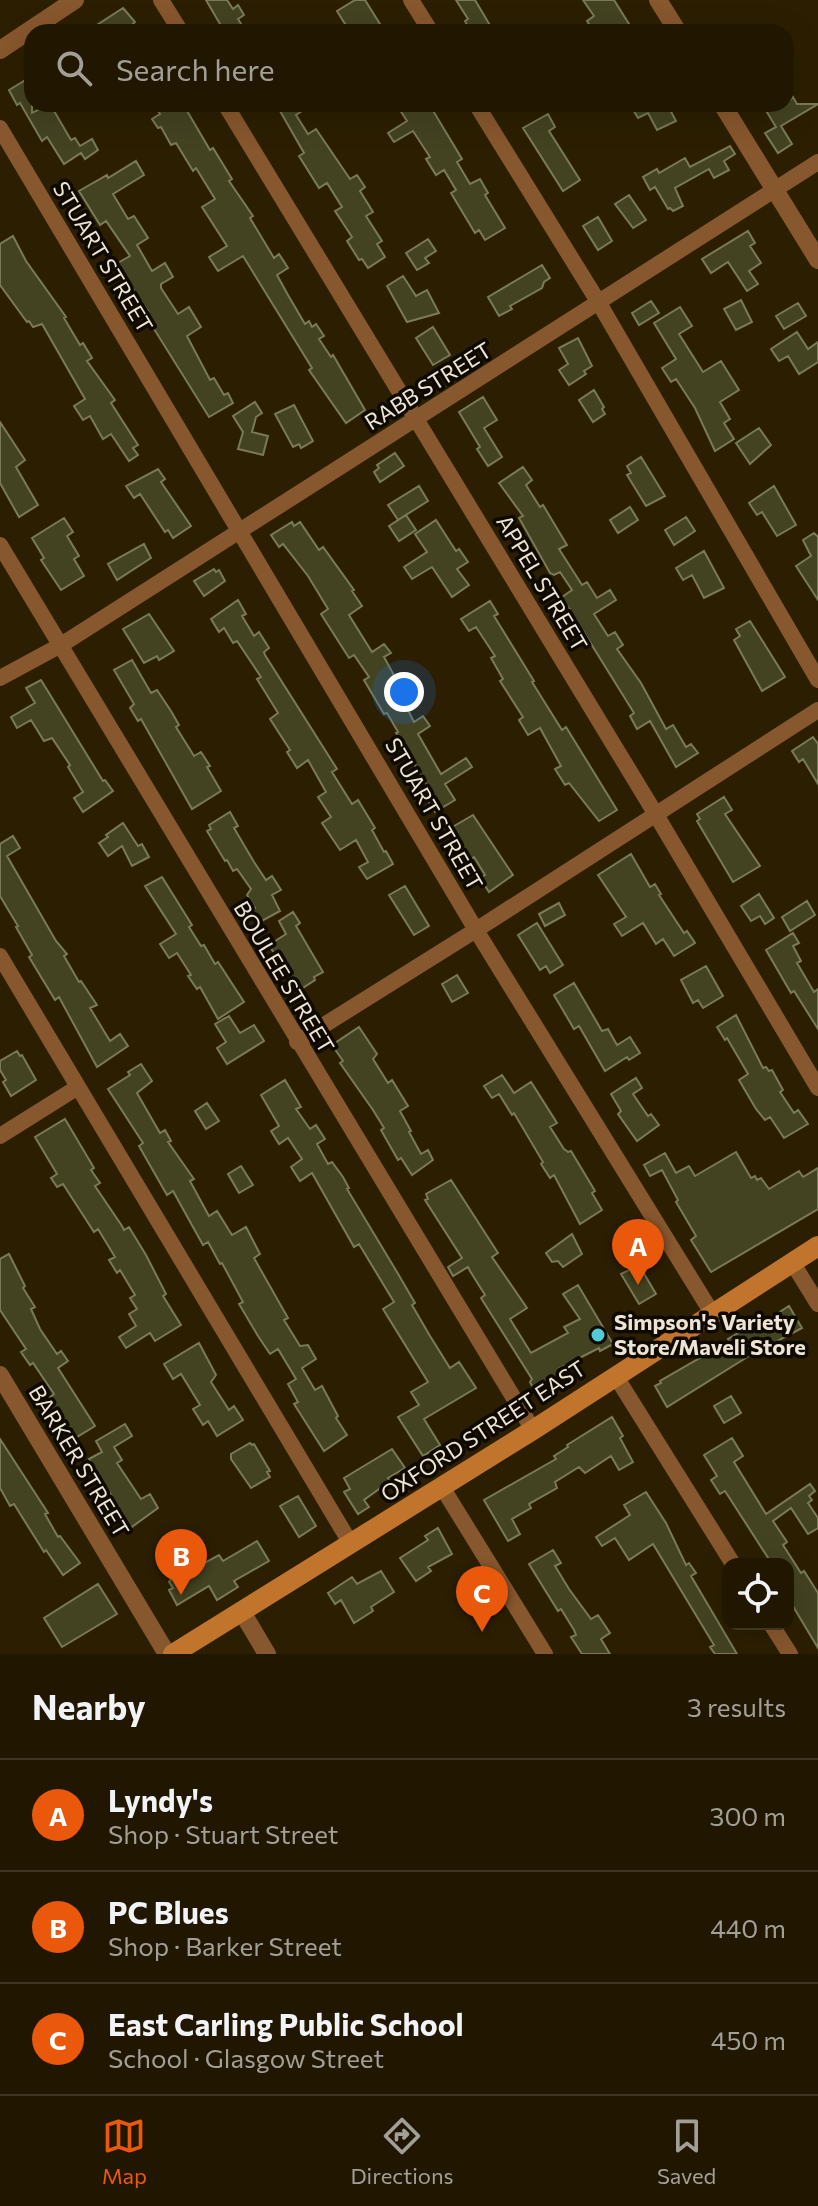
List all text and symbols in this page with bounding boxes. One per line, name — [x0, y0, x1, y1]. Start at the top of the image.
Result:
search box — [24, 24, 794, 112]
icon: search — [52, 46, 96, 90]
text: Search here — [116, 50, 275, 87]
street label: STUART STREET — [48, 176, 159, 337]
street label: RABB STREET — [359, 336, 496, 435]
street label: APPEL STREET — [491, 510, 594, 656]
your location — [384, 672, 424, 712]
street label: STUART STREET — [380, 733, 489, 895]
street label: BOULEE STREET — [228, 896, 341, 1058]
pin: A — [612, 1219, 664, 1285]
place label: Simpson's Variety Store/Maveli Store — [614, 1308, 806, 1360]
marker: Simpson's Variety Store/Maveli Store — [589, 1326, 607, 1344]
street label: OXFORD STREET EAST — [375, 1354, 590, 1507]
street label: BARKER STREET — [23, 1380, 135, 1542]
pin: B — [155, 1529, 207, 1595]
map controls — [722, 1558, 794, 1630]
button: locate — [722, 1558, 794, 1630]
pin: C — [456, 1566, 508, 1632]
text: Nearby — [32, 1685, 146, 1727]
text: 3 results — [687, 1691, 786, 1722]
text: Lyndy's — [108, 1781, 213, 1818]
text: A — [49, 1800, 67, 1831]
text: 300 m — [710, 1800, 786, 1831]
text: Shop · Stuart Street — [108, 1818, 338, 1849]
text: PC Blues — [108, 1893, 229, 1930]
text: B — [49, 1912, 67, 1943]
text: 440 m — [710, 1912, 786, 1943]
text: Shop · Barker Street — [108, 1930, 342, 1961]
text: East Carling Public School — [108, 2005, 464, 2042]
text: C — [49, 2024, 67, 2055]
text: 450 m — [711, 2024, 786, 2055]
text: School · Glasgow Street — [108, 2042, 384, 2073]
tab: Map — [102, 2114, 147, 2189]
tab: Directions — [350, 2114, 454, 2189]
tab: Saved — [657, 2114, 716, 2189]

